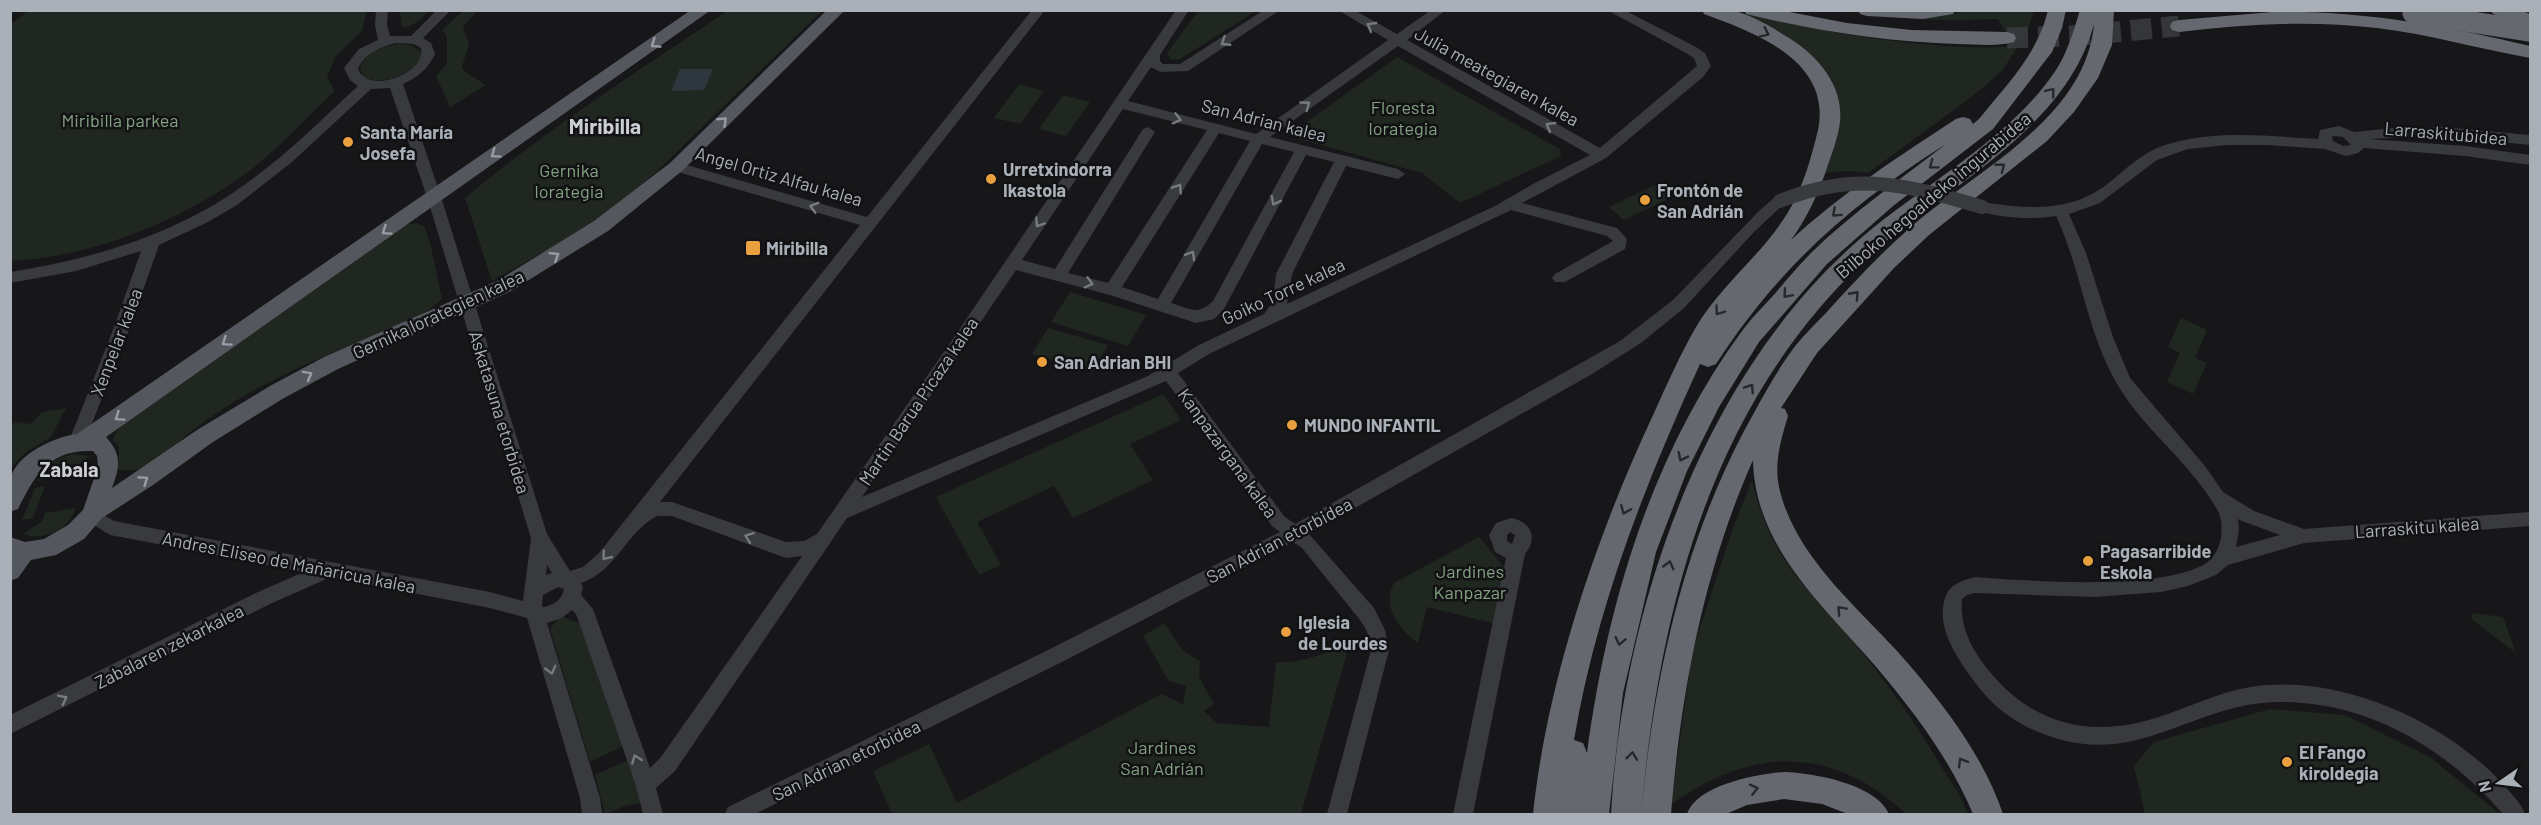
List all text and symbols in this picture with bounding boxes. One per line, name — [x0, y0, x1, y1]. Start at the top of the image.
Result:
one-way arrow — [1367, 21, 1377, 33]
street label: Julia meategiaren kalea — [1411, 22, 1583, 130]
one-way arrow — [1758, 26, 1769, 38]
one-way arrow — [1220, 35, 1231, 46]
one-way arrow — [651, 36, 661, 48]
one-way arrow — [2044, 88, 2055, 99]
street label: San Adrian kalea — [1199, 94, 1329, 146]
park label: Floresta lorategia — [1369, 96, 1437, 139]
one-way arrow — [1300, 102, 1311, 113]
street label: Bilboko hegoaldeko ingurabidea — [1831, 107, 2035, 283]
park label: Miribilla parkea — [61, 109, 179, 131]
one-way arrow — [1172, 111, 1182, 124]
district label: Miribilla — [569, 113, 641, 138]
one-way arrow — [717, 117, 727, 128]
street label: Larraskitubidea — [2384, 117, 2508, 149]
place label: Santa María Josefa — [360, 121, 453, 164]
one-way arrow — [1546, 122, 1556, 133]
marker: Santa María Josefa — [341, 135, 355, 149]
street label: Angel Ortiz Alfau kalea — [693, 142, 865, 210]
one-way arrow — [490, 147, 501, 158]
place label: Urretxindorra Ikastola — [1003, 158, 1112, 201]
one-way arrow — [1929, 158, 1940, 169]
park label: Gernika lorategia — [535, 159, 603, 202]
one-way arrow — [1994, 163, 2005, 174]
marker: Urretxindorra Ikastola — [984, 172, 998, 186]
place label: Frontón de San Adrián — [1657, 179, 1743, 222]
one-way arrow — [1170, 183, 1181, 194]
marker: Frontón de San Adrián — [1638, 193, 1652, 207]
one-way arrow — [1270, 195, 1282, 206]
one-way arrow — [809, 202, 820, 214]
one-way arrow — [1832, 206, 1843, 217]
one-way arrow — [1035, 216, 1046, 227]
one-way arrow — [382, 224, 393, 235]
place label: Miribilla — [766, 237, 828, 259]
marker: Miribilla — [744, 239, 762, 257]
one-way arrow — [549, 251, 559, 263]
one-way arrow — [1184, 251, 1196, 261]
street label: Goiko Torre kalea — [1218, 253, 1348, 329]
street label: Gernika lorategien kalea — [349, 265, 527, 363]
one-way arrow — [1083, 276, 1093, 289]
street label: Xenpelar kalea — [85, 285, 147, 399]
one-way arrow — [1784, 287, 1795, 298]
one-way arrow — [1847, 291, 1858, 302]
one-way arrow — [1715, 305, 1726, 316]
street label: Martin Barua Picaza kalea — [853, 313, 983, 489]
street label: Askatasuna etorbidea — [465, 328, 535, 496]
one-way arrow — [222, 335, 233, 346]
place label: San Adrian BHI — [1054, 351, 1171, 373]
marker: San Adrian BHI — [1035, 355, 1049, 369]
one-way arrow — [302, 371, 312, 382]
street label: Kanpazargana kalea — [1174, 384, 1282, 522]
one-way arrow — [1742, 384, 1754, 394]
one-way arrow — [115, 410, 126, 421]
place label: MUNDO INFANTIL — [1304, 414, 1441, 436]
marker: MUNDO INFANTIL — [1285, 418, 1299, 432]
one-way arrow — [1677, 450, 1689, 461]
district label: Zabala — [39, 457, 99, 481]
one-way arrow — [137, 476, 148, 487]
street label: San Adrian etorbidea — [1202, 492, 1356, 588]
one-way arrow — [1620, 504, 1633, 515]
street label: Larraskitu kalea — [2354, 512, 2480, 542]
street label: Andres Eliseo de Mañaricua kalea — [160, 527, 418, 597]
one-way arrow — [744, 532, 755, 545]
place label: Pagasarribide Eskola — [2100, 540, 2212, 583]
one-way arrow — [603, 550, 614, 561]
marker: Pagasarribide Eskola — [2081, 554, 2095, 568]
park label: Jardines Kanpazar — [1434, 560, 1507, 603]
one-way arrow — [1662, 560, 1674, 571]
street label: Zabalaren zekarkalea — [91, 599, 247, 693]
one-way arrow — [1837, 606, 1848, 617]
place label: Iglesia de Lourdes — [1298, 611, 1387, 654]
marker: Iglesia de Lourdes — [1279, 625, 1293, 639]
one-way arrow — [1614, 636, 1627, 646]
one-way arrow — [544, 665, 557, 675]
one-way arrow — [56, 694, 67, 706]
street label: San Adrian etorbidea — [768, 715, 924, 805]
park label: Jardines San Adrián — [1120, 736, 1204, 779]
place label: El Fango kiroldegia — [2299, 741, 2378, 784]
one-way arrow — [1625, 752, 1637, 761]
north arrow — [2469, 753, 2529, 813]
one-way arrow — [630, 754, 643, 764]
marker: El Fango kiroldegia — [2280, 755, 2294, 769]
one-way arrow — [1958, 758, 1969, 768]
text: N — [2473, 779, 2494, 794]
one-way arrow — [1749, 784, 1759, 797]

